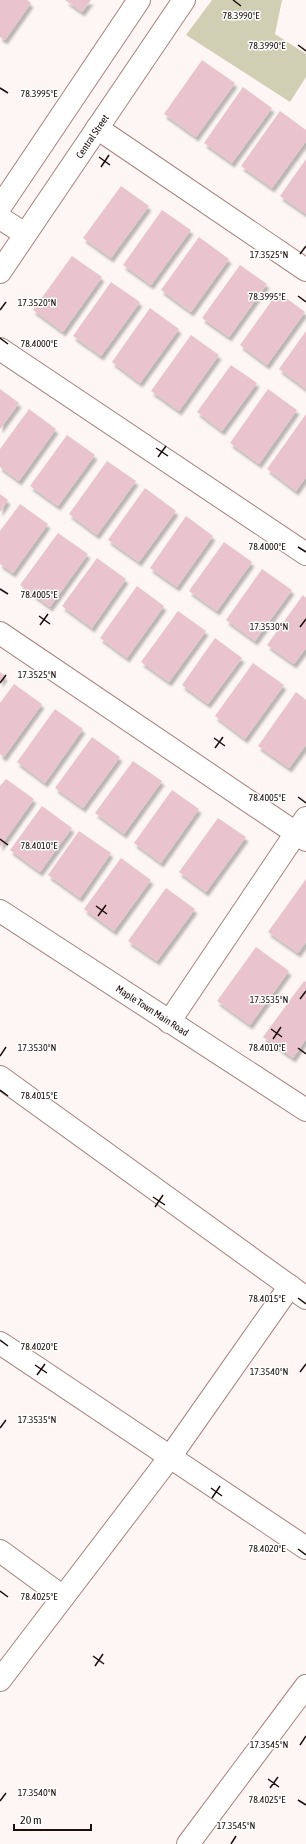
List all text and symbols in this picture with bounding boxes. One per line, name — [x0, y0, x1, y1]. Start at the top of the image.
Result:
text: 78.3990°E — [223, 10, 260, 21]
text: 78.3990°E — [249, 40, 286, 51]
text: 78.3995°E — [21, 88, 58, 99]
street label: Central Street — [73, 112, 111, 160]
text: 17.3525°N — [250, 249, 288, 260]
text: 78.3995°E — [249, 291, 286, 302]
text: 17.3520°N — [18, 297, 56, 308]
text: 78.4000°E — [21, 338, 58, 349]
text: 78.4000°E — [249, 541, 286, 552]
text: 78.4005°E — [21, 589, 58, 600]
text: 17.3530°N — [250, 621, 288, 632]
text: 17.3525°N — [18, 669, 56, 680]
text: 78.4005°E — [249, 792, 286, 803]
text: 78.4010°E — [21, 840, 58, 851]
street label: Maple Town Main Road — [114, 983, 191, 1038]
text: 17.3535°N — [250, 994, 288, 1005]
text: 17.3530°N — [18, 1042, 56, 1053]
text: 78.4010°E — [249, 1042, 286, 1053]
text: 78.4015°E — [21, 1090, 58, 1101]
text: 78.4015°E — [249, 1293, 286, 1304]
text: 78.4020°E — [21, 1341, 58, 1352]
text: 17.3540°N — [250, 1366, 288, 1377]
text: 17.3535°N — [18, 1414, 56, 1425]
text: 78.4020°E — [249, 1543, 286, 1554]
text: 78.4025°E — [21, 1591, 58, 1602]
text: 17.3545°N — [250, 1739, 288, 1750]
text: 17.3540°N — [18, 1787, 56, 1798]
text: 78.4025°E — [249, 1794, 286, 1805]
scale bar — [14, 1806, 91, 1832]
text: 20 m — [20, 1813, 42, 1827]
text: 17.3545°N — [217, 1820, 255, 1831]

